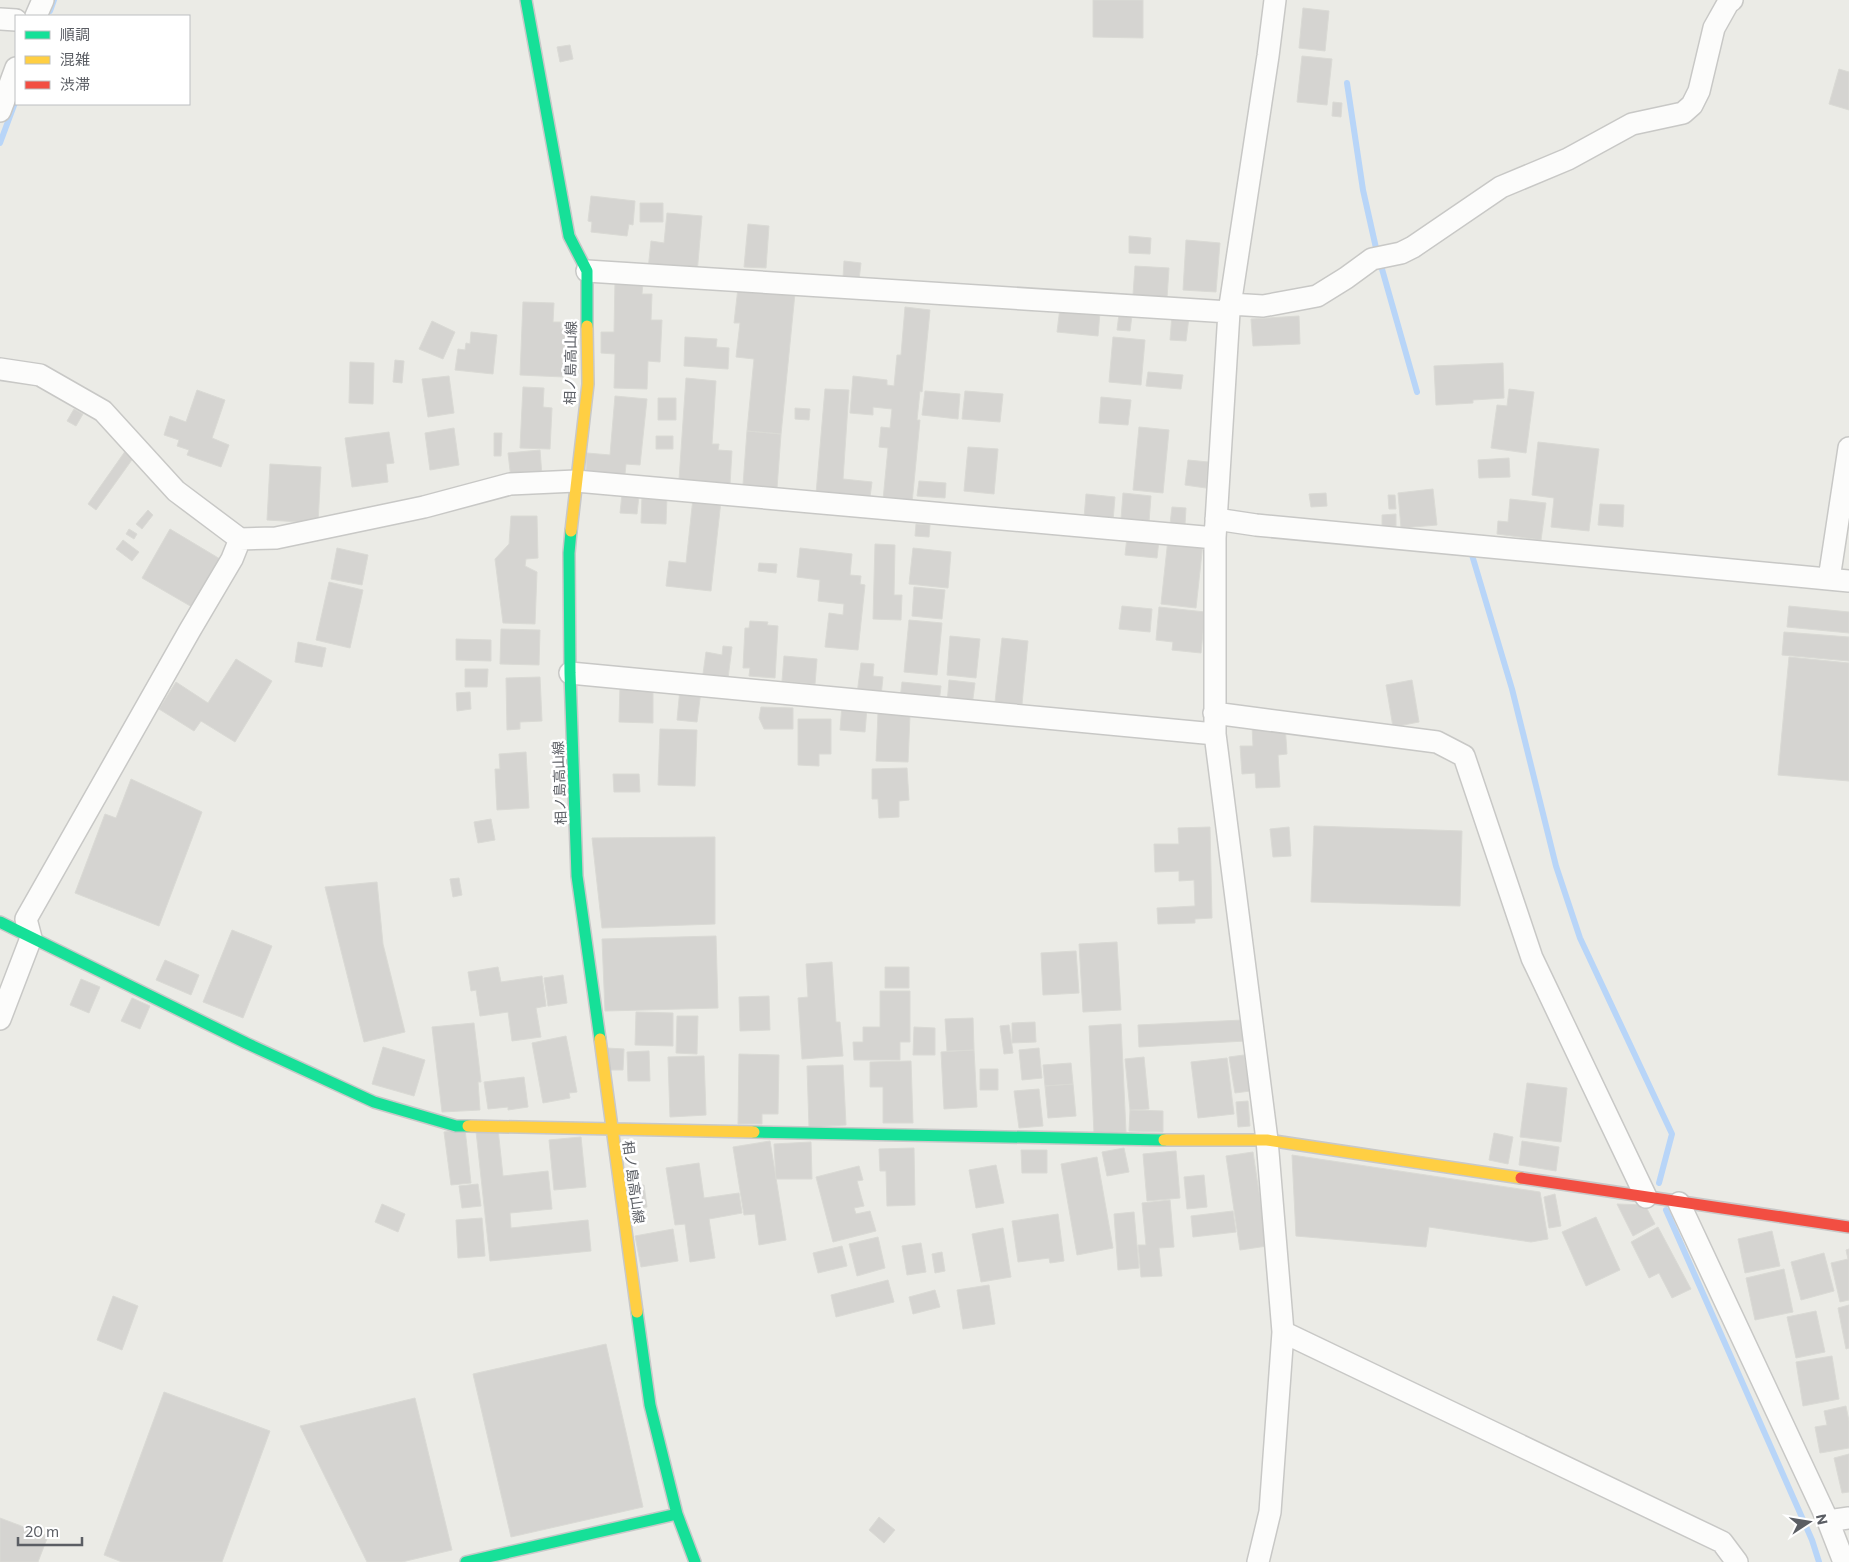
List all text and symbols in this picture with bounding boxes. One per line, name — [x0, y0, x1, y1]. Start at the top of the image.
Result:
legend — [15, 15, 190, 105]
text: 順調 — [60, 25, 90, 43]
text: 混雑 — [60, 50, 90, 68]
text: 渋滞 — [60, 75, 90, 93]
street label: 相ノ島高山線 — [561, 321, 579, 405]
street label: 相ノ島高山線 — [549, 741, 569, 825]
street label: 相ノ島高山線 — [620, 1139, 648, 1225]
north arrow — [1784, 1497, 1834, 1547]
text: N — [1813, 1512, 1832, 1526]
scale bar — [18, 1514, 81, 1546]
text: 20 m — [25, 1522, 59, 1540]

